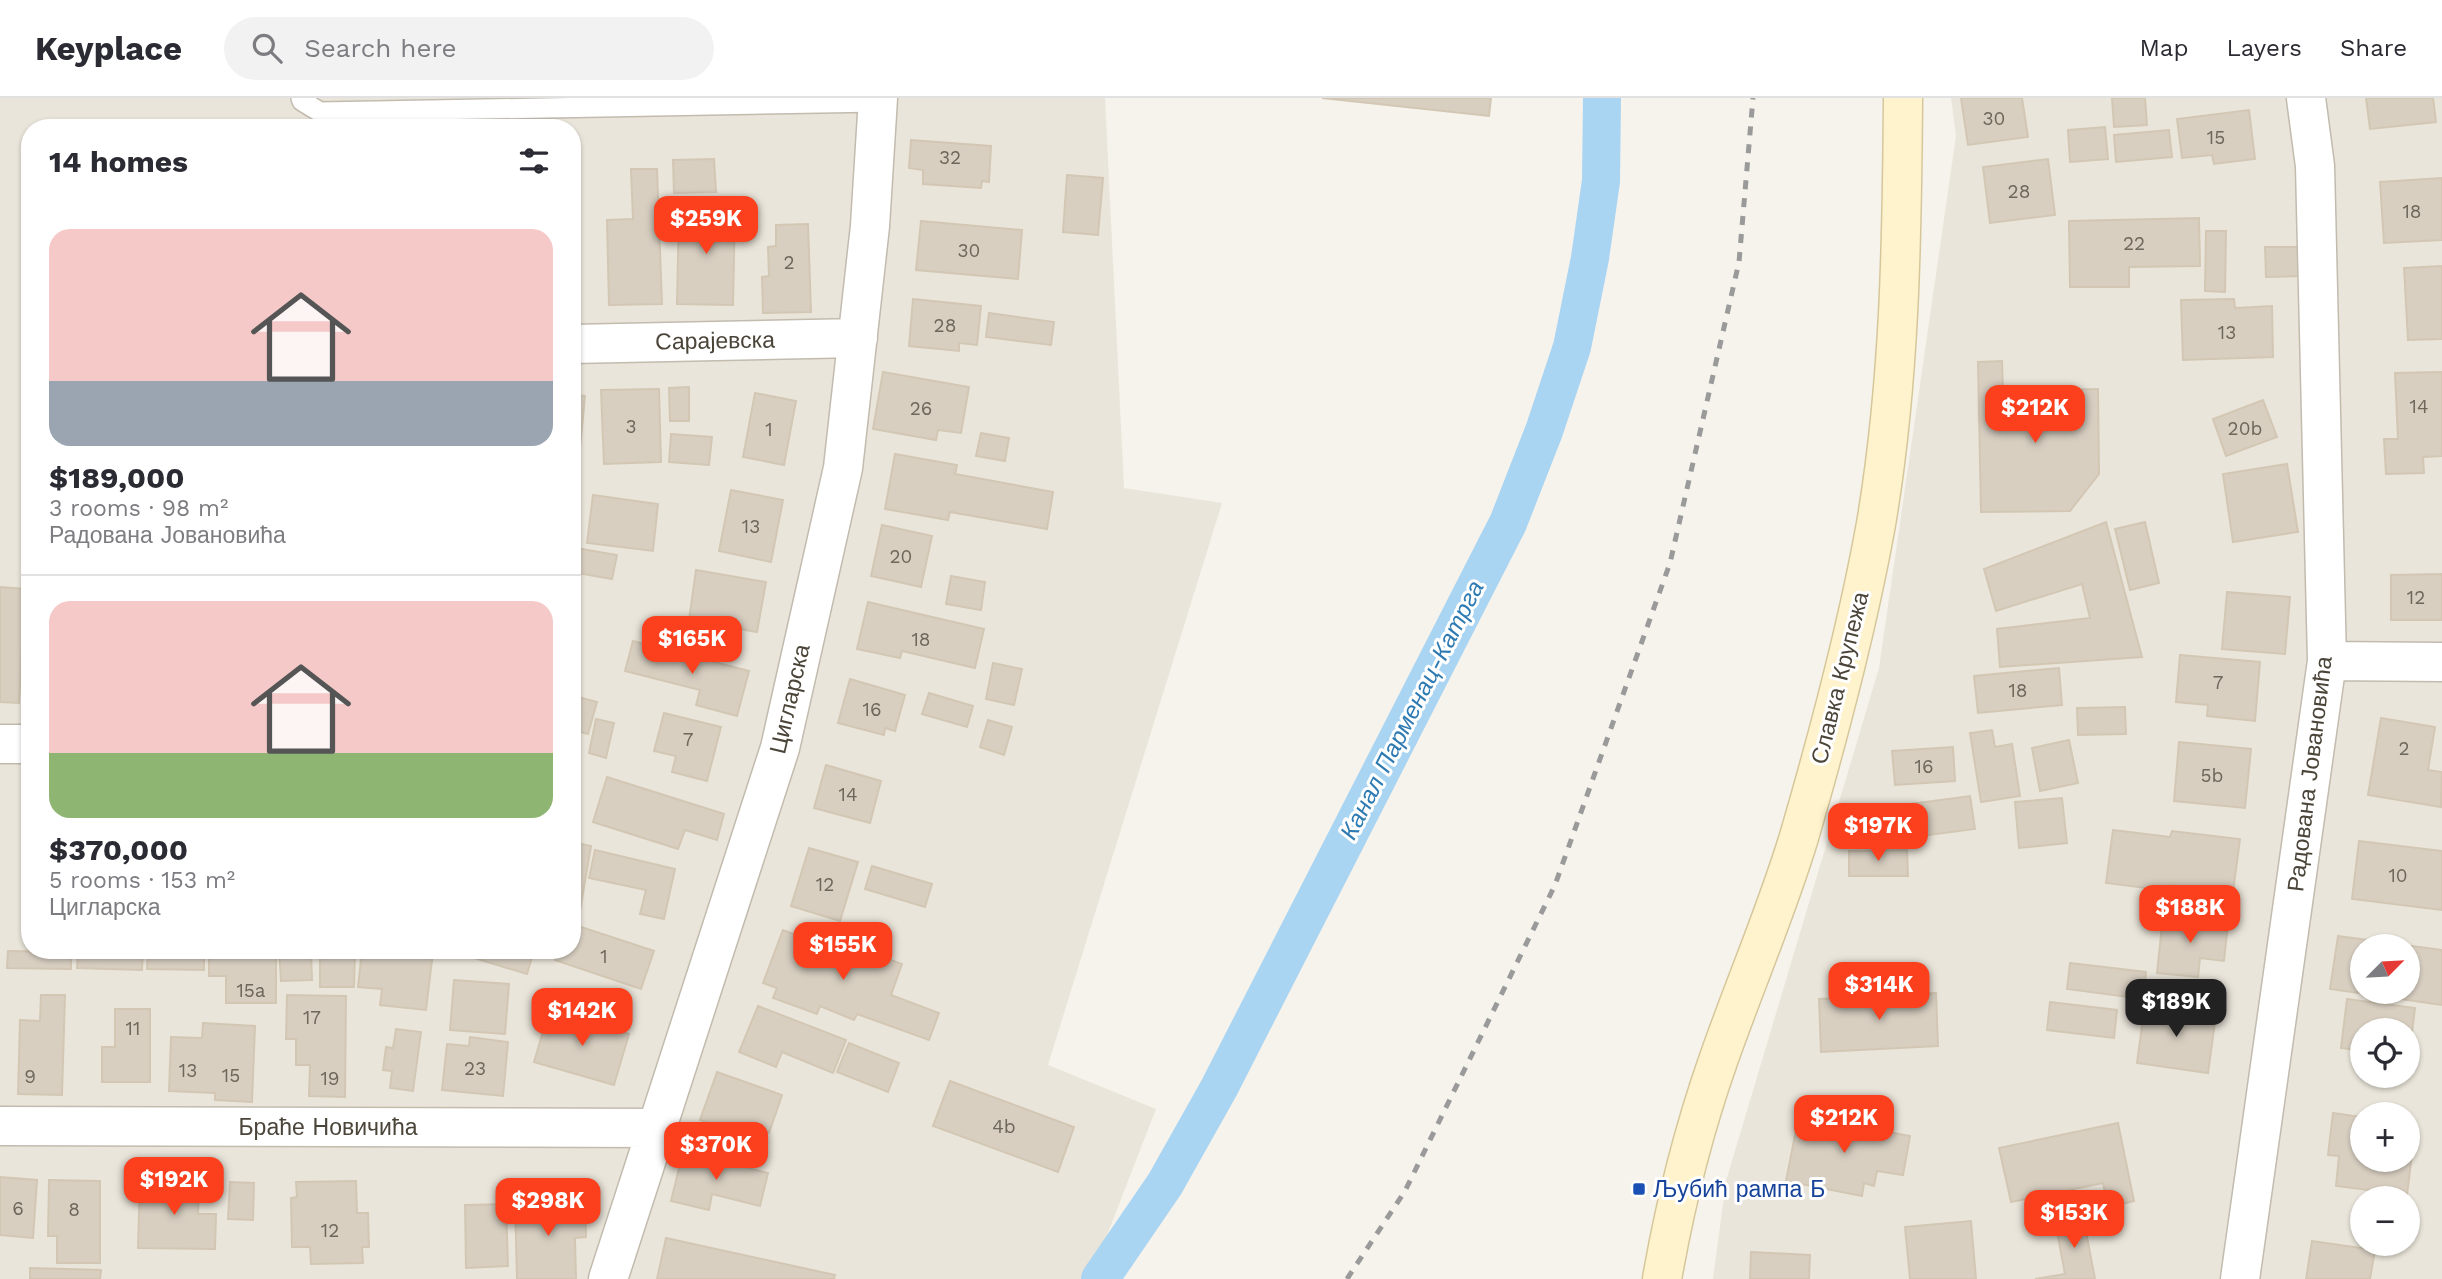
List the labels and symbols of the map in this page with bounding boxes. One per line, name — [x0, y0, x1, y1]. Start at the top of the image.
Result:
house number: 30 — [1983, 107, 2005, 130]
house number: 15 — [2207, 126, 2225, 149]
house number: 32 — [939, 146, 961, 169]
house number: 28 — [2008, 180, 2030, 203]
pin: $259K — [657, 197, 755, 256]
house number: 18 — [2402, 200, 2422, 223]
house number: 22 — [2123, 232, 2145, 255]
house number: 30 — [958, 239, 980, 262]
house number: 2 — [783, 251, 795, 274]
house number: 28 — [934, 314, 956, 337]
house number: 13 — [2218, 321, 2236, 344]
street label: Сарајевска — [655, 326, 775, 356]
pin: $212K — [1986, 386, 2084, 445]
house number: 14 — [2409, 395, 2429, 418]
house number: 26 — [910, 397, 932, 420]
house number: 3 — [625, 415, 637, 438]
house number: 20b — [2228, 417, 2262, 440]
house number: 1 — [765, 418, 773, 441]
house number: 13 — [742, 515, 760, 538]
house number: 20 — [890, 545, 912, 568]
water label: Канал Парменац-Катрга — [1334, 576, 1490, 844]
house number: 12 — [2407, 586, 2425, 609]
street label: Славка Крупежа — [1806, 589, 1875, 767]
pin: $165K — [643, 616, 741, 676]
house number: 18 — [911, 628, 931, 651]
street label: Цигларска — [764, 641, 816, 756]
street label: Радована Јовановића — [2282, 655, 2338, 893]
house number: 7 — [2213, 671, 2223, 694]
house number: 18 — [2008, 679, 2028, 702]
house number: 16 — [863, 698, 881, 721]
house number: 7 — [683, 728, 693, 751]
house number: 2 — [2398, 737, 2410, 760]
house number: 16 — [1915, 755, 1933, 778]
house number: 5b — [2201, 764, 2223, 787]
house number: 14 — [838, 783, 858, 806]
pin: $197K — [1829, 804, 1927, 863]
house number: 10 — [2388, 864, 2408, 887]
house number: 12 — [816, 873, 834, 896]
pin: $188K — [2141, 886, 2239, 945]
pin: $155K — [794, 922, 892, 982]
north arrow — [2350, 934, 2420, 1004]
house number: 1 — [600, 945, 608, 968]
pin: $314K — [1830, 962, 1928, 1022]
house number: 15a — [236, 979, 266, 1002]
pin: $189K — [2127, 979, 2225, 1039]
pin: $142K — [533, 988, 631, 1048]
house number: 17 — [303, 1006, 321, 1029]
house number: 11 — [126, 1017, 140, 1040]
house number: 23 — [464, 1057, 486, 1080]
house number: 13 — [179, 1059, 197, 1082]
house number: 15 — [222, 1064, 240, 1087]
house number: 9 — [24, 1065, 36, 1088]
house number: 19 — [320, 1067, 340, 1090]
pin: $212K — [1795, 1096, 1893, 1155]
street label: Браће Новичића — [239, 1114, 418, 1141]
house number: 4b — [992, 1115, 1016, 1138]
pin: $370K — [667, 1122, 765, 1182]
pin: $192K — [125, 1158, 223, 1217]
place label: Љубић рампа Б — [1653, 1176, 1825, 1203]
pin: $298K — [499, 1178, 597, 1238]
marker: Љубић рампа Б — [1631, 1181, 1647, 1197]
pin: $153K — [2025, 1190, 2123, 1250]
house number: 6 — [12, 1197, 24, 1220]
house number: 8 — [68, 1198, 80, 1221]
house number: 12 — [321, 1219, 339, 1242]

